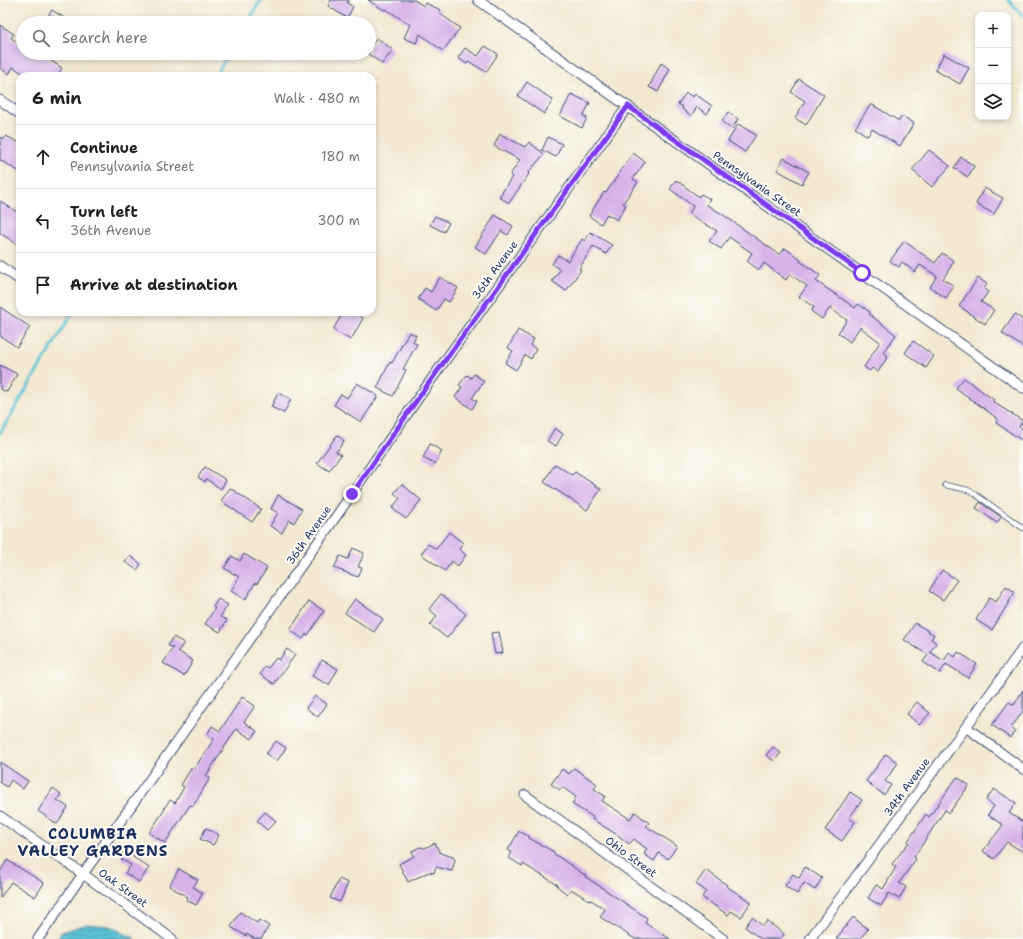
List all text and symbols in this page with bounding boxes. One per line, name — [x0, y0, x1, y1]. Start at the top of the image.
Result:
map controls — [975, 12, 1011, 120]
button: + — [975, 12, 1011, 48]
search box — [16, 16, 376, 60]
icon: search — [30, 27, 52, 49]
text: Search here — [62, 28, 148, 48]
button: − — [975, 48, 1011, 84]
button: layers — [975, 84, 1011, 120]
text: 6 min — [32, 87, 82, 109]
text: Walk · 480 m — [274, 90, 360, 107]
text: Continue — [70, 138, 138, 158]
icon: ahead — [32, 146, 54, 168]
text: 180 m — [321, 148, 360, 165]
street label: Pennsylvania Street — [710, 148, 804, 220]
text: Pennsylvania Street — [70, 158, 194, 175]
text: Turn left — [70, 202, 138, 222]
icon: left — [32, 210, 54, 232]
text: 300 m — [317, 212, 360, 229]
text: 36th Avenue — [70, 222, 151, 239]
street label: 36th Avenue — [469, 238, 521, 302]
route start — [853, 264, 871, 282]
icon: arrive — [32, 274, 54, 296]
text: Arrive at destination — [70, 275, 238, 295]
route end — [343, 485, 361, 503]
street label: 36th Avenue — [283, 502, 335, 568]
street label: 34th Avenue — [881, 755, 933, 819]
district label: COLUMBIA VALLEY GARDENS — [18, 824, 168, 861]
street label: Ohio Street — [602, 833, 660, 881]
street label: Oak Street — [95, 865, 151, 911]

